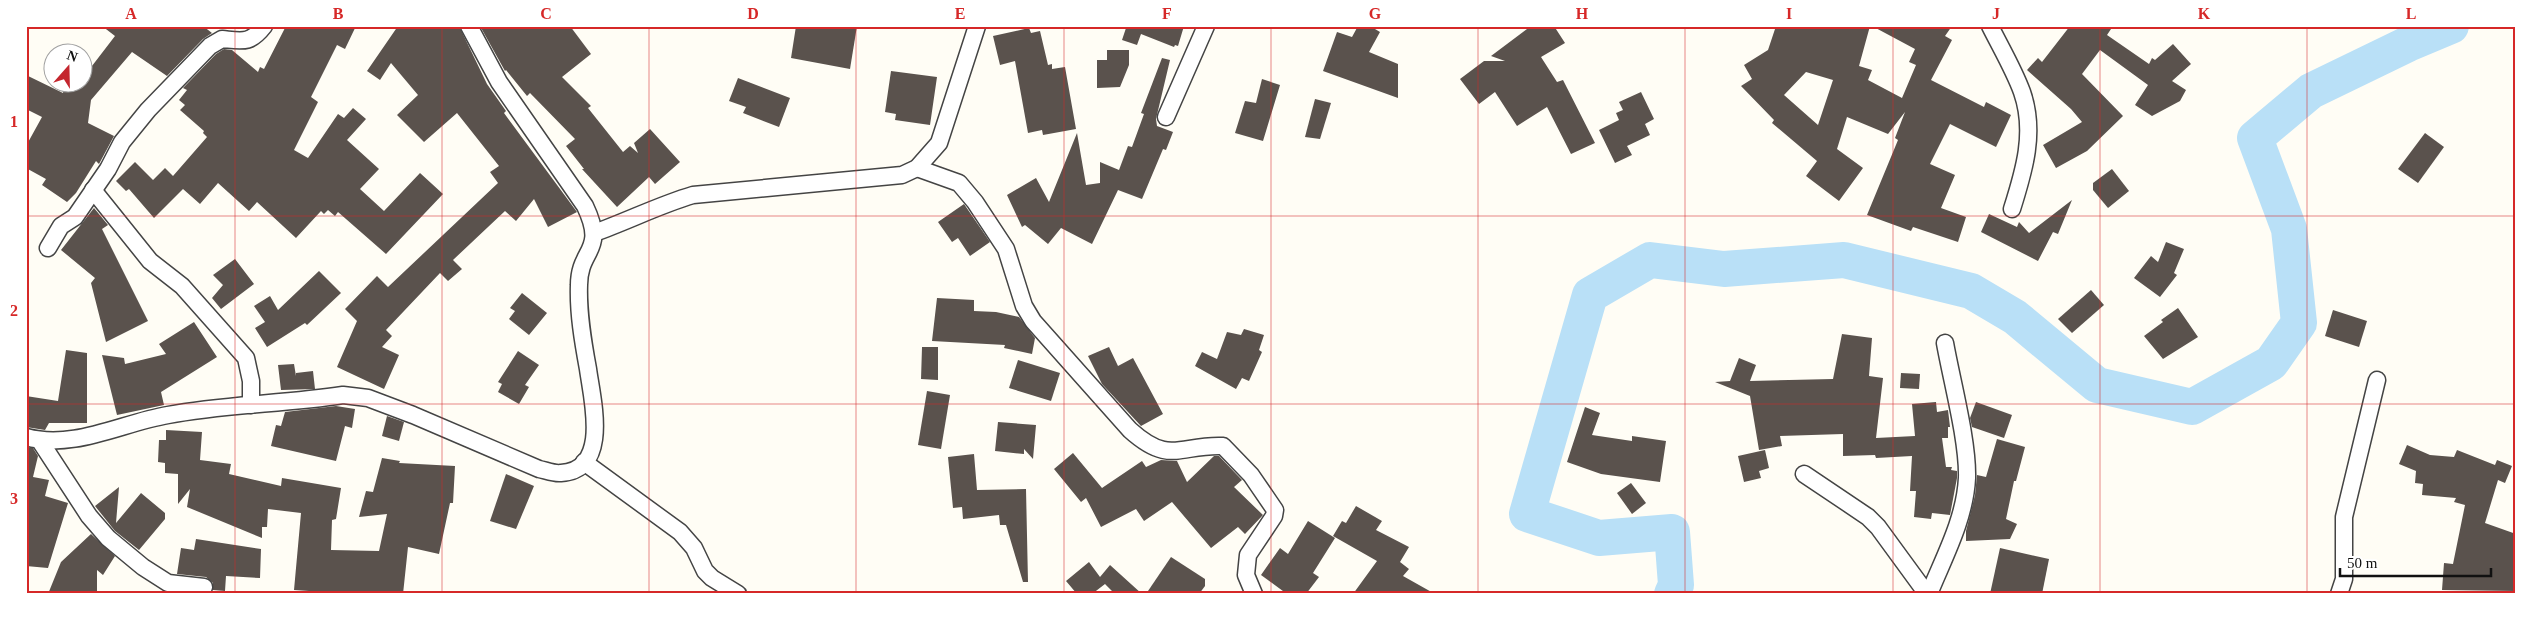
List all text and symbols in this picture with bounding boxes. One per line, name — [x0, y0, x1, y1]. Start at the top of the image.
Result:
text: A — [125, 5, 137, 22]
text: B — [333, 5, 344, 22]
text: C — [540, 5, 552, 22]
text: D — [747, 5, 759, 22]
text: E — [955, 5, 965, 22]
text: F — [1162, 5, 1172, 22]
text: G — [1369, 5, 1382, 22]
text: H — [1576, 5, 1589, 22]
text: I — [1786, 5, 1792, 22]
text: J — [1992, 5, 2000, 22]
text: K — [2198, 5, 2211, 22]
text: L — [2406, 5, 2416, 22]
north arrow — [42, 42, 92, 92]
text: N — [65, 47, 80, 65]
text: 1 — [10, 113, 18, 130]
text: 2 — [10, 302, 18, 319]
text: 3 — [10, 490, 18, 507]
scale bar — [2340, 545, 2491, 577]
text: 50 m — [2347, 555, 2378, 571]

